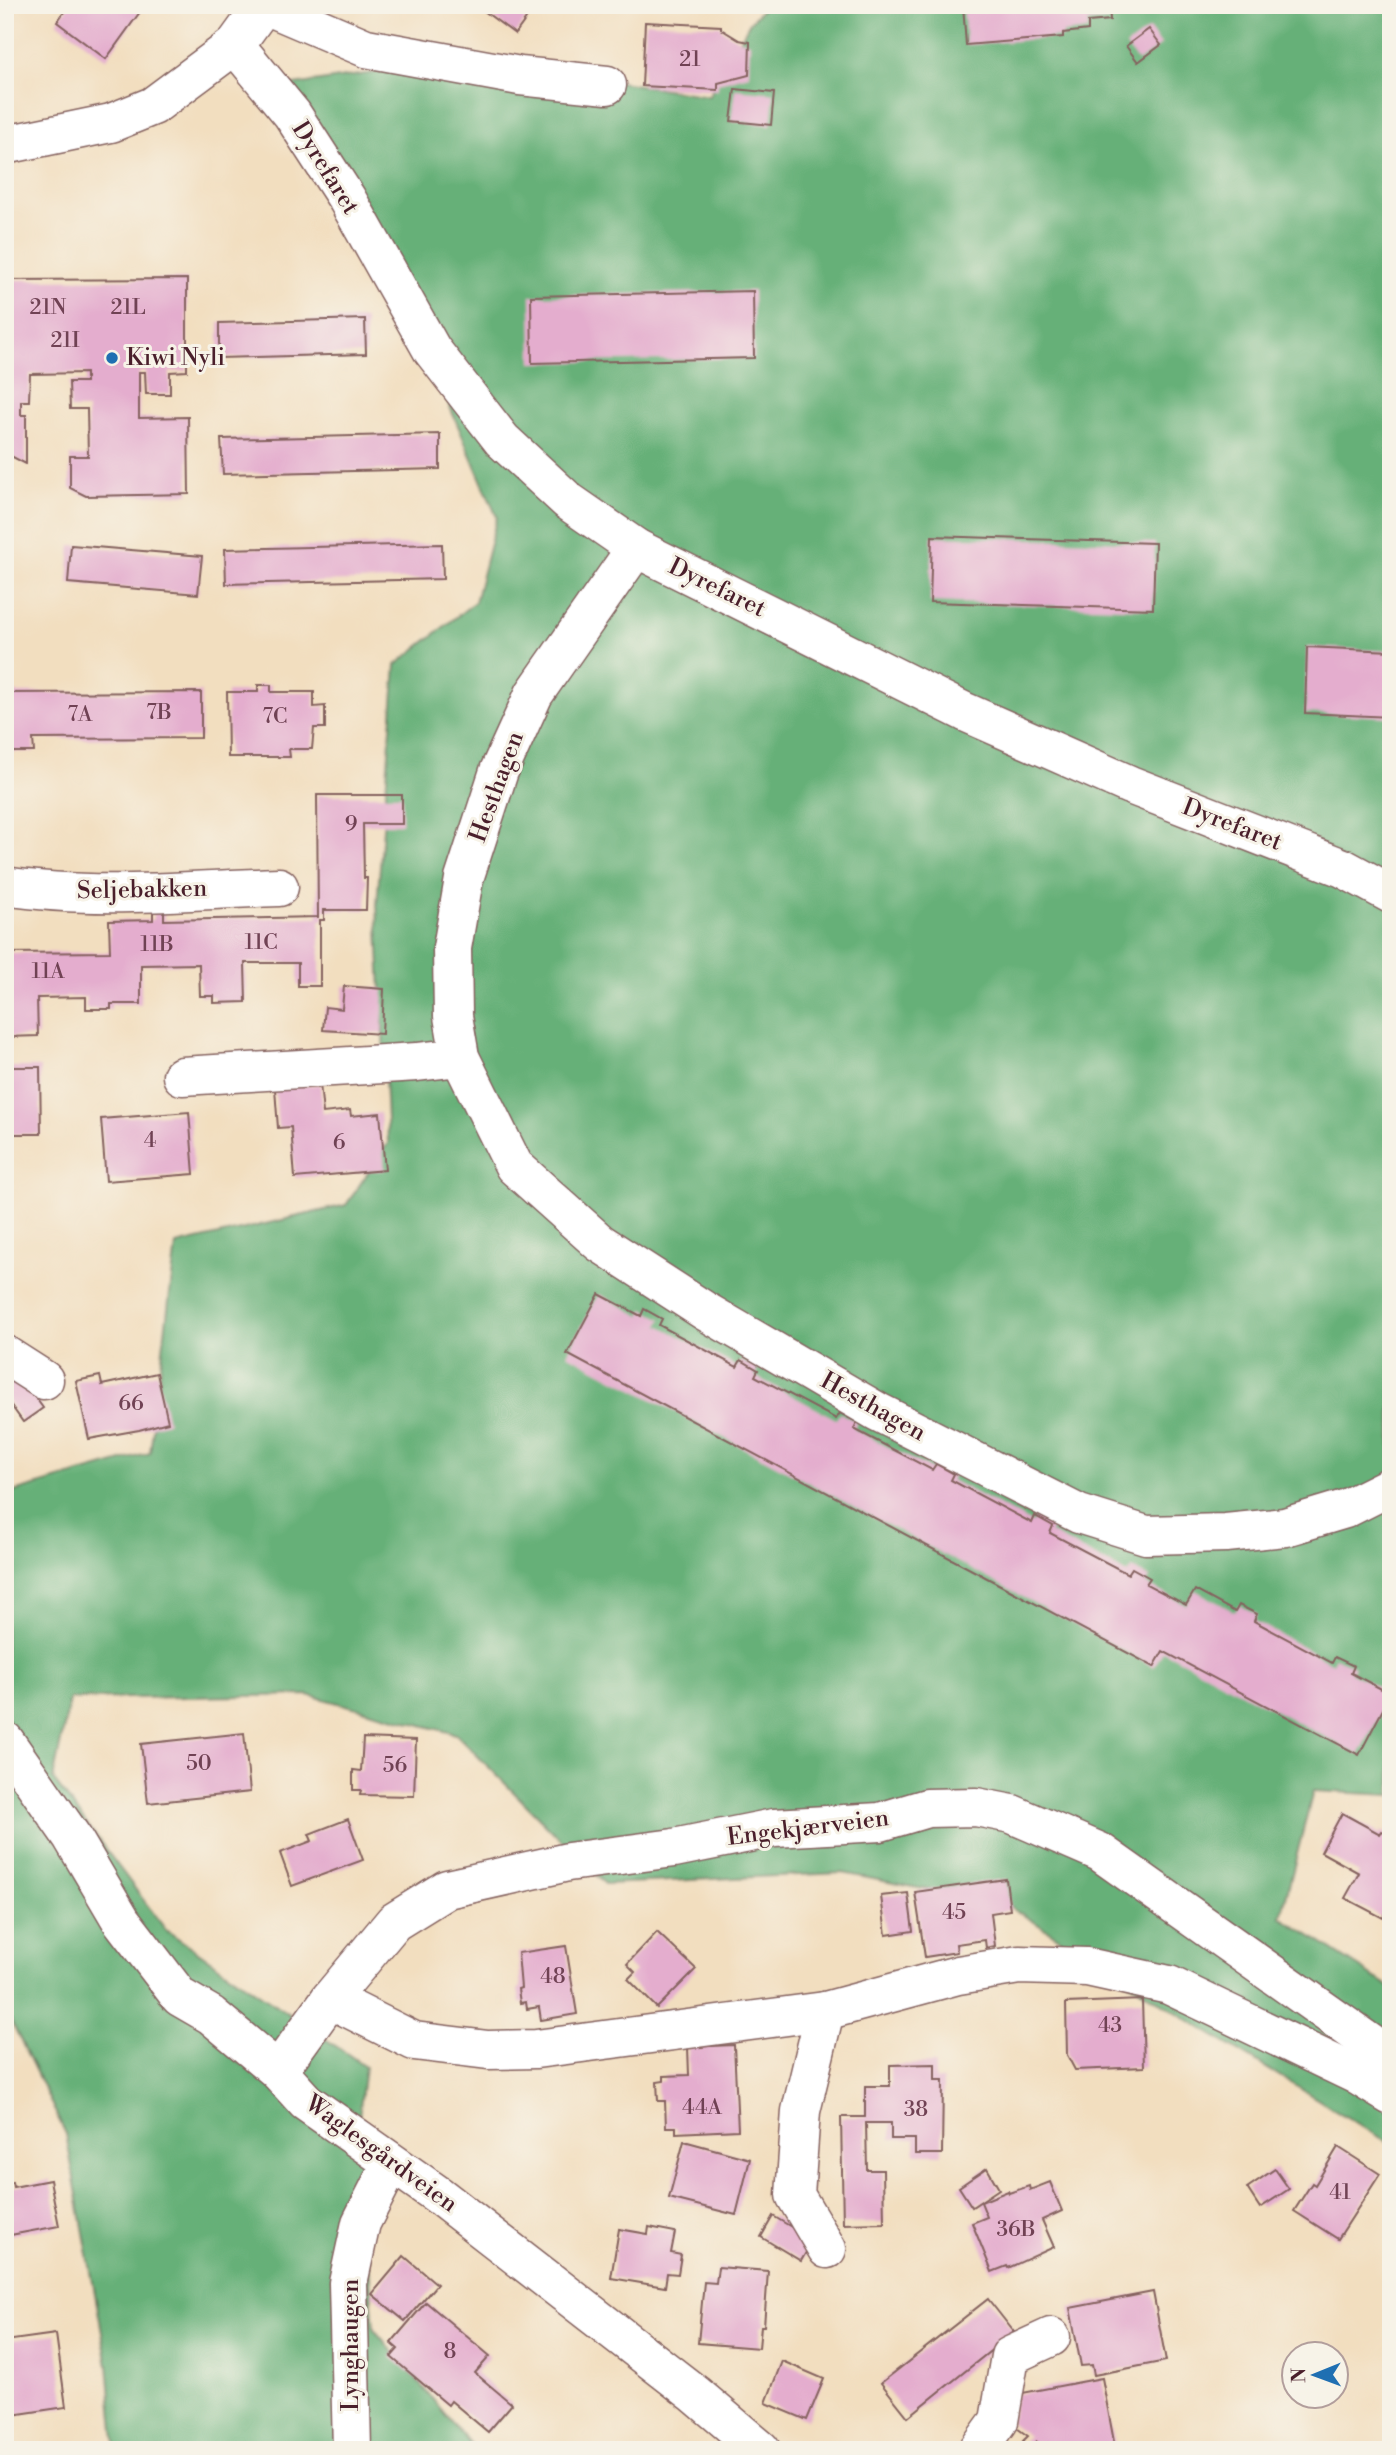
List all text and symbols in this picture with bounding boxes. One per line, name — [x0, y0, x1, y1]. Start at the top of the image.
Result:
house number: 21 — [679, 47, 701, 73]
street label: Dyrefaret — [285, 116, 366, 221]
house number: 21N — [30, 295, 67, 321]
house number: 21L — [110, 295, 146, 321]
house number: 21I — [50, 328, 80, 354]
place label: Kiwi Nyli — [126, 343, 225, 373]
marker: Kiwi Nyli — [104, 350, 120, 366]
street label: Dyrefaret — [664, 552, 771, 625]
house number: 7B — [146, 700, 172, 726]
house number: 7A — [68, 702, 93, 728]
house number: 7C — [262, 704, 288, 730]
street label: Hesthagen — [463, 727, 531, 847]
street label: Dyrefaret — [1178, 792, 1286, 858]
house number: 9 — [345, 812, 357, 838]
street label: Seljebakken — [77, 874, 207, 906]
house number: 11C — [244, 930, 278, 956]
house number: 11B — [140, 932, 174, 958]
house number: 11A — [31, 959, 65, 985]
house number: 4 — [144, 1128, 156, 1154]
house number: 6 — [333, 1130, 346, 1156]
street label: Hesthagen — [815, 1366, 931, 1448]
house number: 66 — [118, 1391, 144, 1417]
house number: 50 — [186, 1751, 212, 1777]
house number: 56 — [383, 1753, 407, 1779]
street label: Engekjærveien — [725, 1803, 891, 1853]
house number: 45 — [942, 1900, 966, 1926]
house number: 48 — [540, 1964, 566, 1990]
house number: 43 — [1098, 2013, 1122, 2039]
street label: Waglesgårdveien — [298, 2088, 463, 2219]
house number: 44A — [682, 2095, 722, 2121]
house number: 38 — [904, 2097, 928, 2123]
house number: 41 — [1329, 2180, 1351, 2206]
house number: 36B — [996, 2217, 1036, 2243]
street label: Lynghaugen — [336, 2279, 366, 2411]
house number: 8 — [444, 2339, 456, 2365]
north arrow — [1280, 2340, 1350, 2410]
text: N — [1287, 2368, 1311, 2383]

